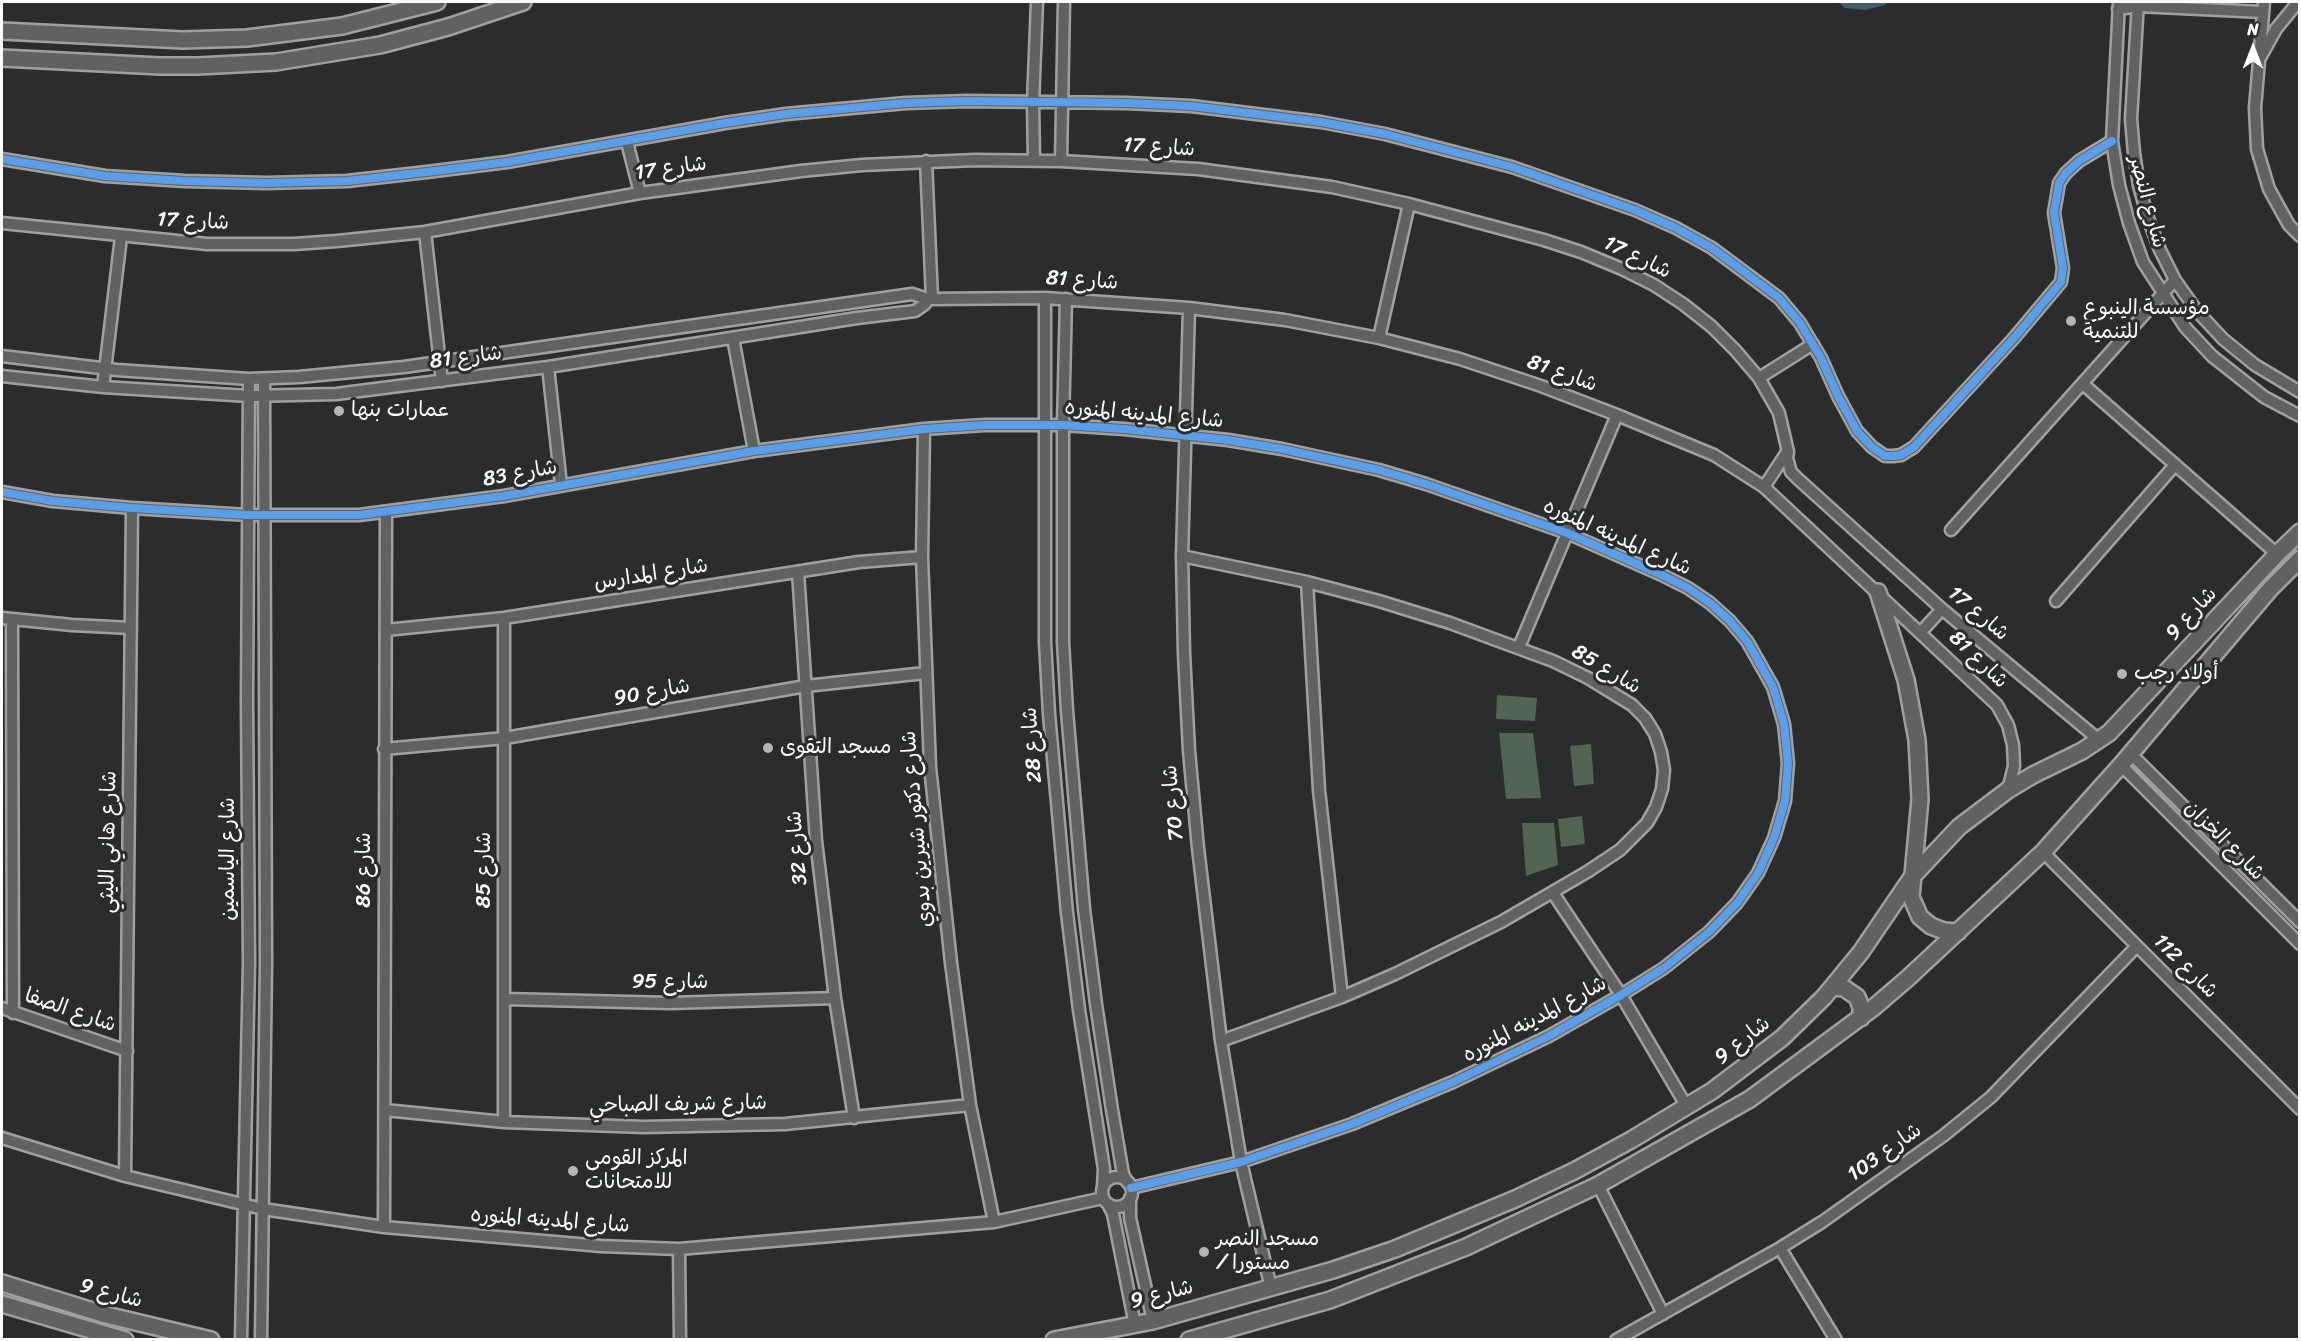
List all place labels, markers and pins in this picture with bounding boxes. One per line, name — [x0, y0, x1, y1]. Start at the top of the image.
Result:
place label: مؤسسة الينبوع للتنمية — [2083, 296, 2210, 346]
marker: مؤسسة الينبوع للتنمية — [2064, 314, 2078, 328]
place label: عمارات بنها — [351, 398, 450, 424]
marker: عمارات بنها — [332, 404, 346, 418]
place label: أولاد رجب — [2134, 661, 2218, 687]
marker: أولاد رجب — [2115, 667, 2129, 681]
place label: مسجد التقوى — [780, 735, 891, 761]
marker: مسجد التقوى — [761, 741, 775, 755]
place label: المركز القومى للامتحانات — [585, 1146, 688, 1196]
marker: المركز القومى للامتحانات — [566, 1164, 580, 1178]
place label: مسجد النصر / مستورا — [1216, 1227, 1319, 1277]
marker: مسجد النصر / مستورا — [1197, 1245, 1211, 1259]

